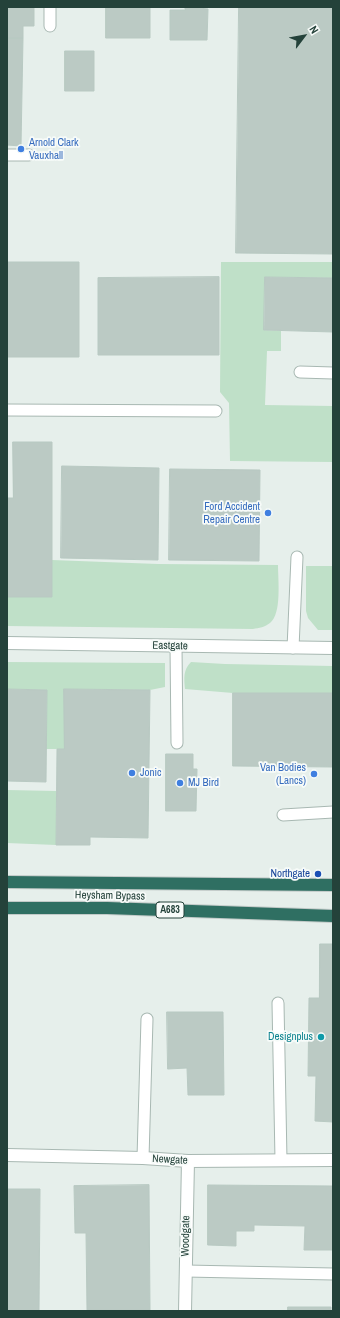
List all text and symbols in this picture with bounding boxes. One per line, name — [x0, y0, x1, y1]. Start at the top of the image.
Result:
north arrow — [284, 16, 324, 56]
text: N — [307, 23, 322, 36]
place label: Arnold Clark Vauxhall — [29, 136, 79, 162]
marker: Arnold Clark Vauxhall — [16, 144, 26, 154]
place label: Ford Accident Repair Centre — [203, 500, 260, 526]
marker: Ford Accident Repair Centre — [263, 508, 273, 518]
street label: Eastgate — [152, 639, 188, 653]
place label: Van Bodies (Lancs) — [260, 761, 306, 787]
place label: Jonic — [140, 766, 162, 780]
marker: Jonic — [127, 768, 137, 778]
marker: Van Bodies (Lancs) — [309, 769, 319, 779]
place label: MJ Bird — [188, 776, 219, 790]
marker: MJ Bird — [175, 778, 185, 788]
place label: Northgate — [270, 867, 310, 881]
marker: Northgate — [313, 869, 323, 879]
street label: Heysham Bypass — [75, 889, 145, 903]
road number: A683 — [156, 902, 184, 918]
place label: Designplus — [268, 1030, 313, 1044]
marker: Designplus — [316, 1032, 326, 1042]
street label: Newgate — [152, 1152, 188, 1168]
street label: Woodgate — [179, 1215, 193, 1257]

